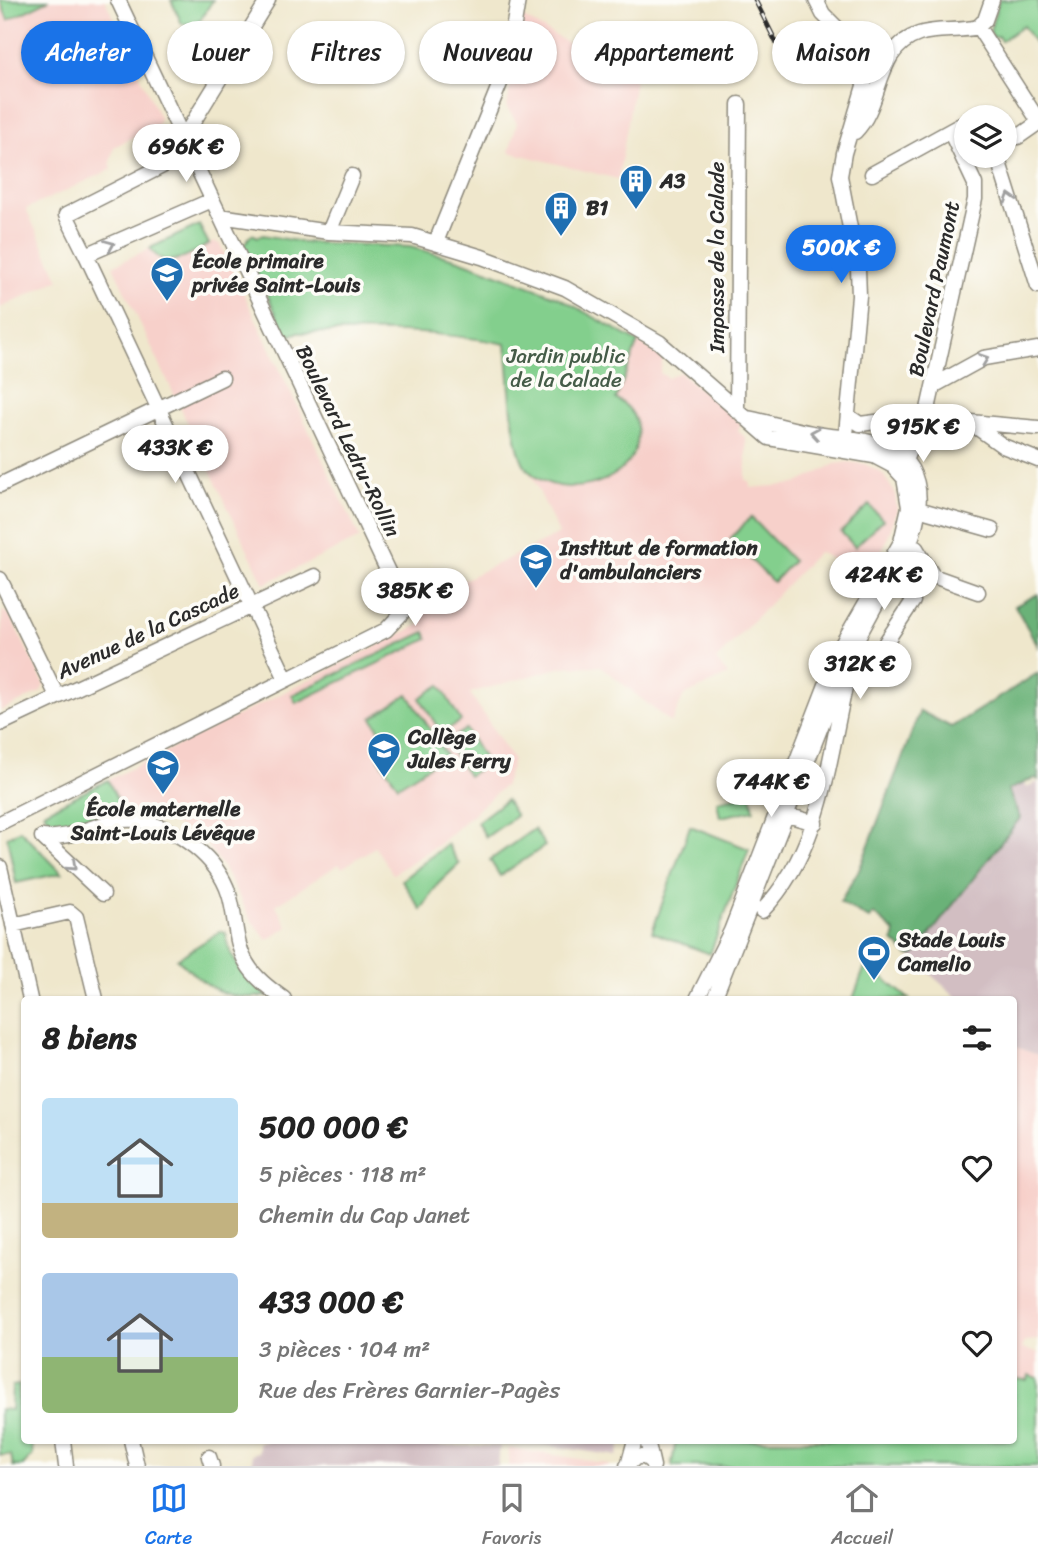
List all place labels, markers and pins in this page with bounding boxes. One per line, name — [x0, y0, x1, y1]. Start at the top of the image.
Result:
pin: 696K € — [129, 124, 243, 184]
building icon: A3 — [617, 162, 655, 211]
place label: A3 — [659, 162, 686, 200]
building icon: B1 — [542, 189, 580, 238]
place label: B1 — [586, 189, 608, 227]
pin: 500K € — [784, 226, 898, 285]
place label: École primaire privée Saint-Louis — [190, 242, 360, 304]
school or university icon: École primaire privée Saint-Louis — [148, 254, 186, 303]
pin: 915K € — [866, 405, 980, 464]
pin: 433K € — [118, 426, 232, 485]
place label: Institut de formation d'ambulanciers — [559, 529, 758, 591]
school or university icon: Institut de formation d'ambulanciers — [517, 541, 555, 590]
pin: 424K € — [827, 552, 941, 612]
pin: 385K € — [358, 568, 472, 628]
pin: 312K € — [803, 642, 917, 701]
place label: Collège Jules Ferry — [407, 718, 512, 780]
school or university icon: Collège Jules Ferry — [365, 730, 403, 779]
school or university icon: École maternelle Saint-Louis Lévêque — [144, 747, 182, 796]
pin: 744K € — [714, 760, 828, 819]
place label: École maternelle Saint-Louis Lévêque — [70, 790, 255, 852]
place label: Stade Louis Camelio — [897, 921, 1006, 983]
sports icon: Stade Louis Camelio — [855, 933, 893, 982]

